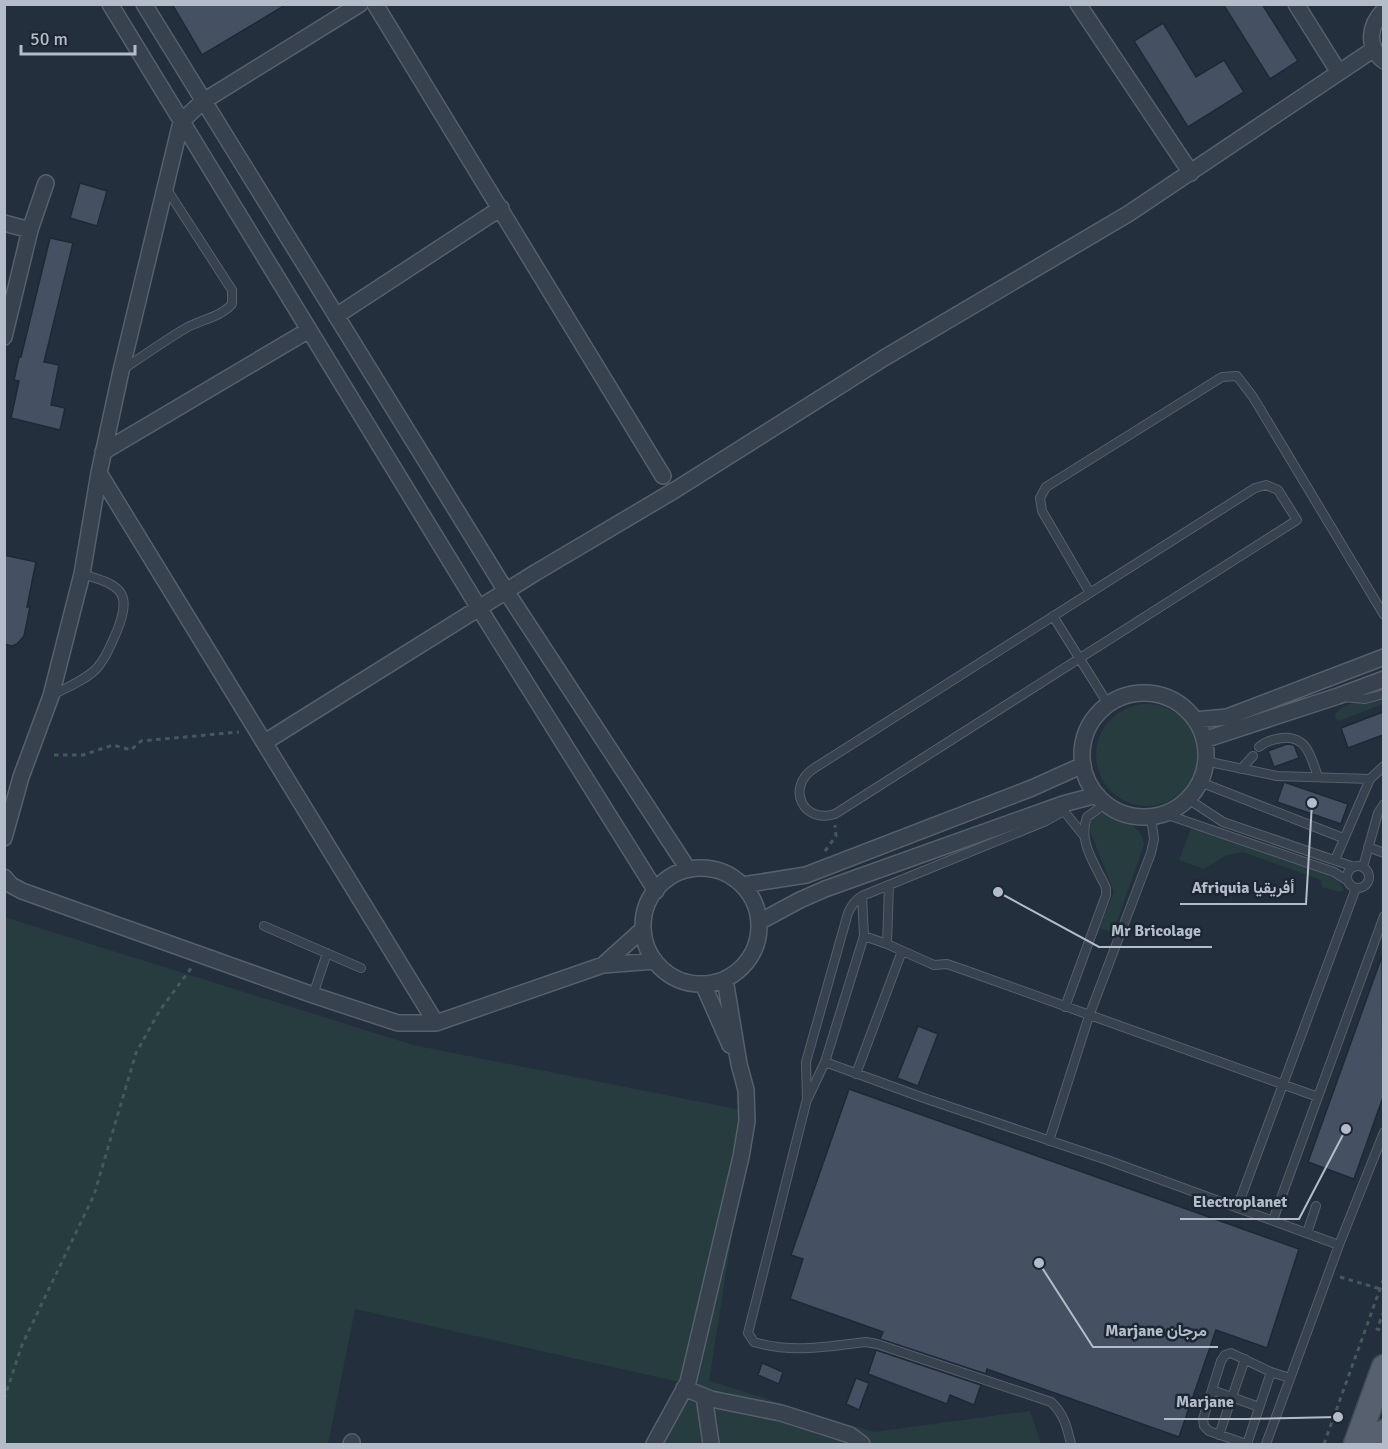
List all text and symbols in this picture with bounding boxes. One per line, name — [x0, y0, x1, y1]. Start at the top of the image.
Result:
scale bar — [21, 18, 135, 56]
text: 50 m — [30, 28, 68, 50]
callout: Afriquia أفريقيا — [1180, 870, 1306, 904]
text: Afriquia أفريقيا — [1192, 878, 1294, 898]
callout: Mr Bricolage — [1099, 913, 1212, 947]
text: Mr Bricolage — [1111, 921, 1201, 941]
callout: Electroplanet — [1180, 1185, 1299, 1219]
text: Electroplanet — [1193, 1192, 1287, 1212]
callout: Marjane مرجان — [1093, 1313, 1218, 1347]
text: Marjane مرجان — [1105, 1321, 1207, 1341]
callout: Marjane — [1164, 1385, 1246, 1419]
text: Marjane — [1176, 1392, 1234, 1412]

